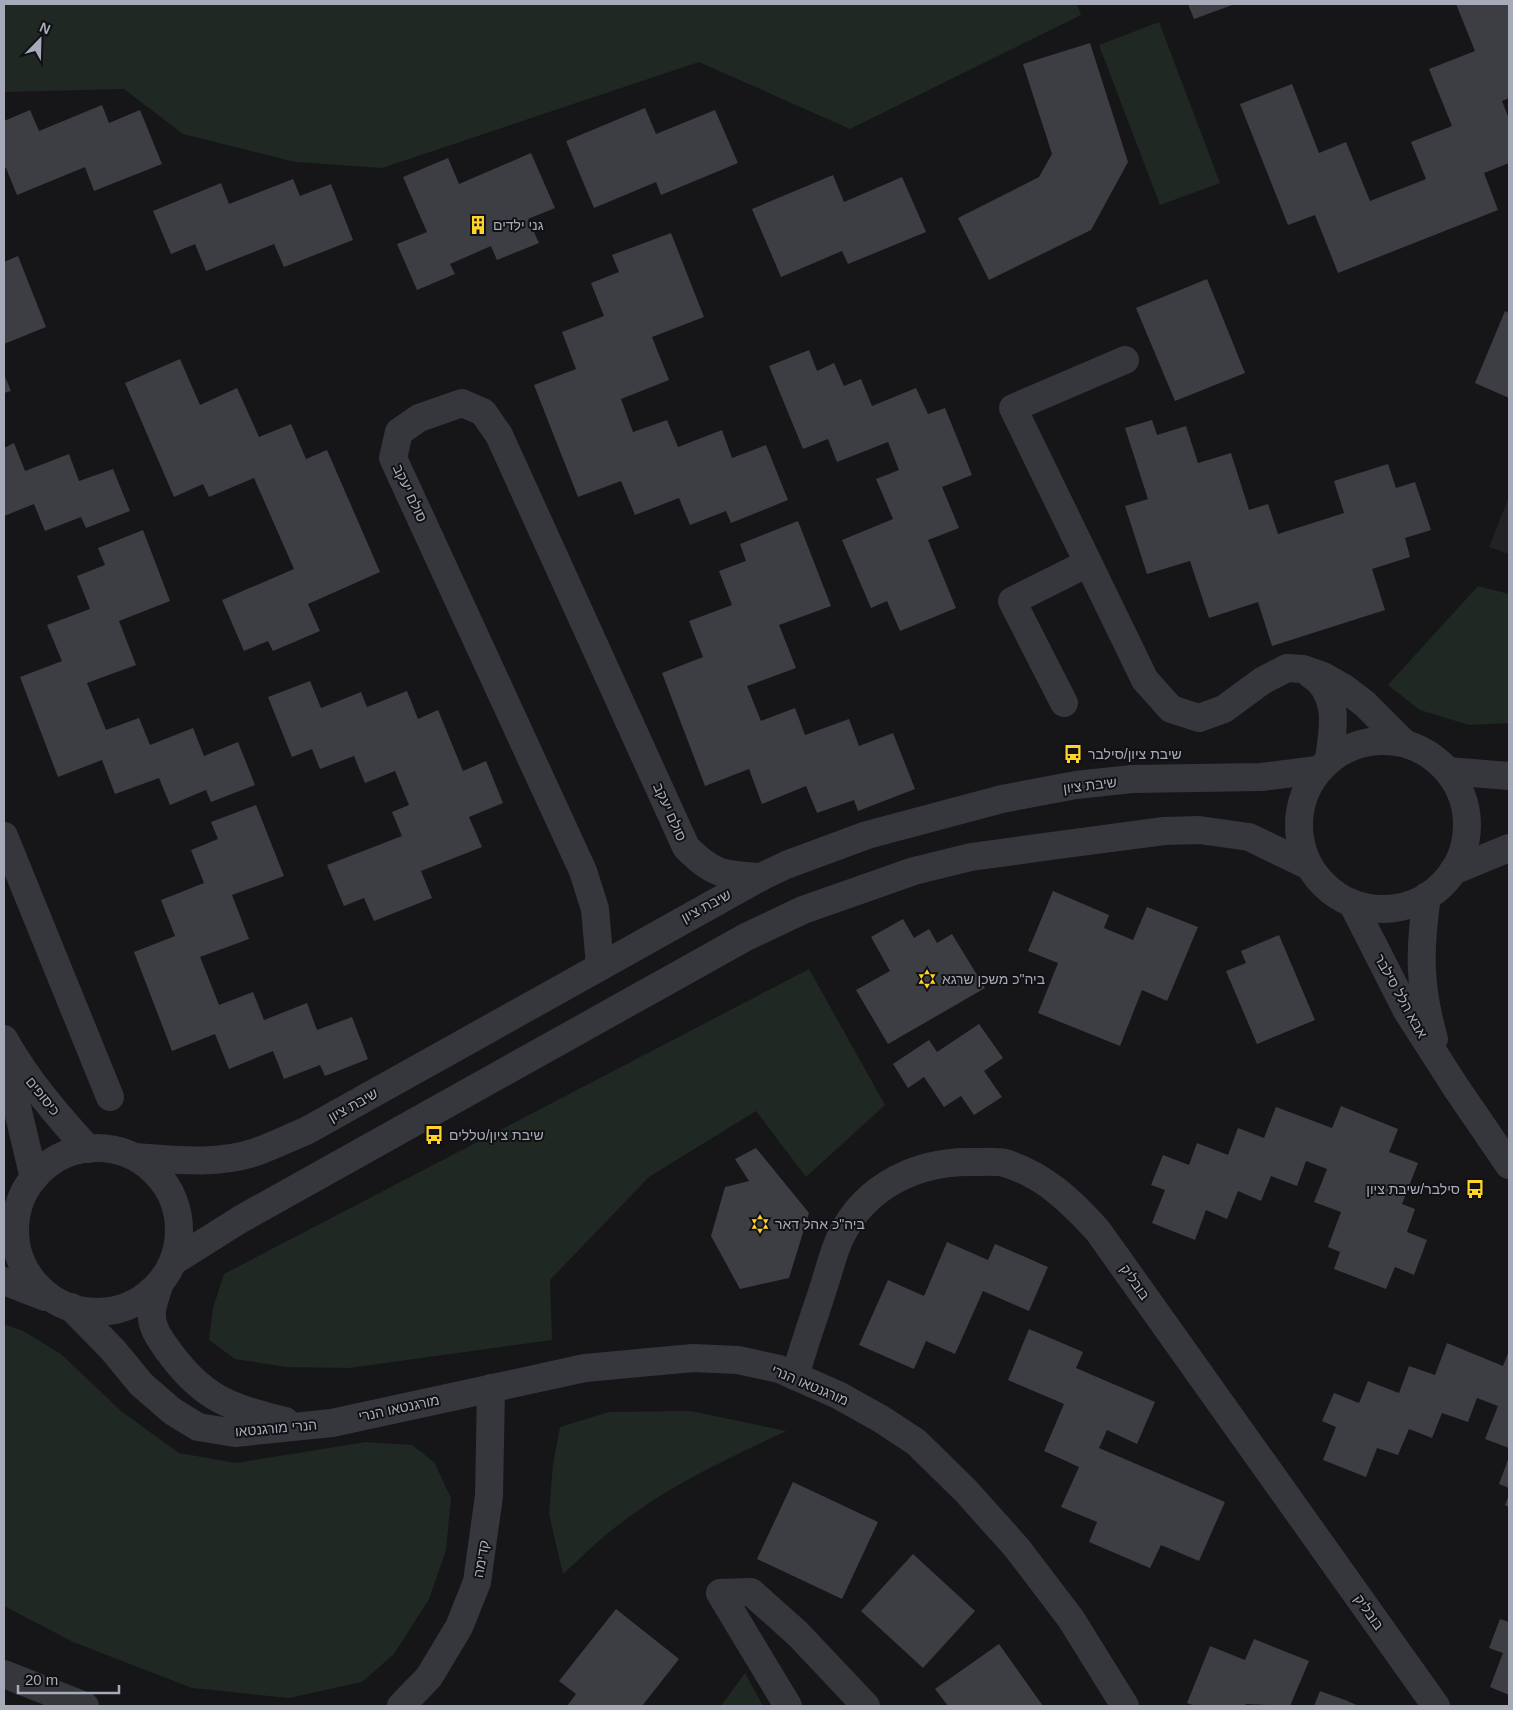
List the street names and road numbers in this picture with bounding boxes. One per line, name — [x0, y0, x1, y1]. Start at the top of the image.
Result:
street label: סולם יעקב — [390, 462, 430, 524]
street label: שיבת ציון — [1062, 774, 1118, 796]
street label: סולם יעקב — [650, 781, 690, 843]
street label: שיבת ציון — [678, 886, 734, 926]
street label: אבא הלל סילבר — [1371, 951, 1431, 1041]
street label: כיסופים — [23, 1074, 63, 1118]
street label: שיבת ציון — [325, 1085, 381, 1125]
street label: בובליק — [1117, 1261, 1153, 1303]
street label: מורגנטאו הנרי — [769, 1362, 851, 1408]
street label: מורגנטאו הנרי — [357, 1392, 441, 1424]
street label: הנרי מורגנטאו — [234, 1416, 318, 1440]
street label: קדימה — [470, 1539, 492, 1579]
street label: בובליק — [1351, 1591, 1387, 1633]

